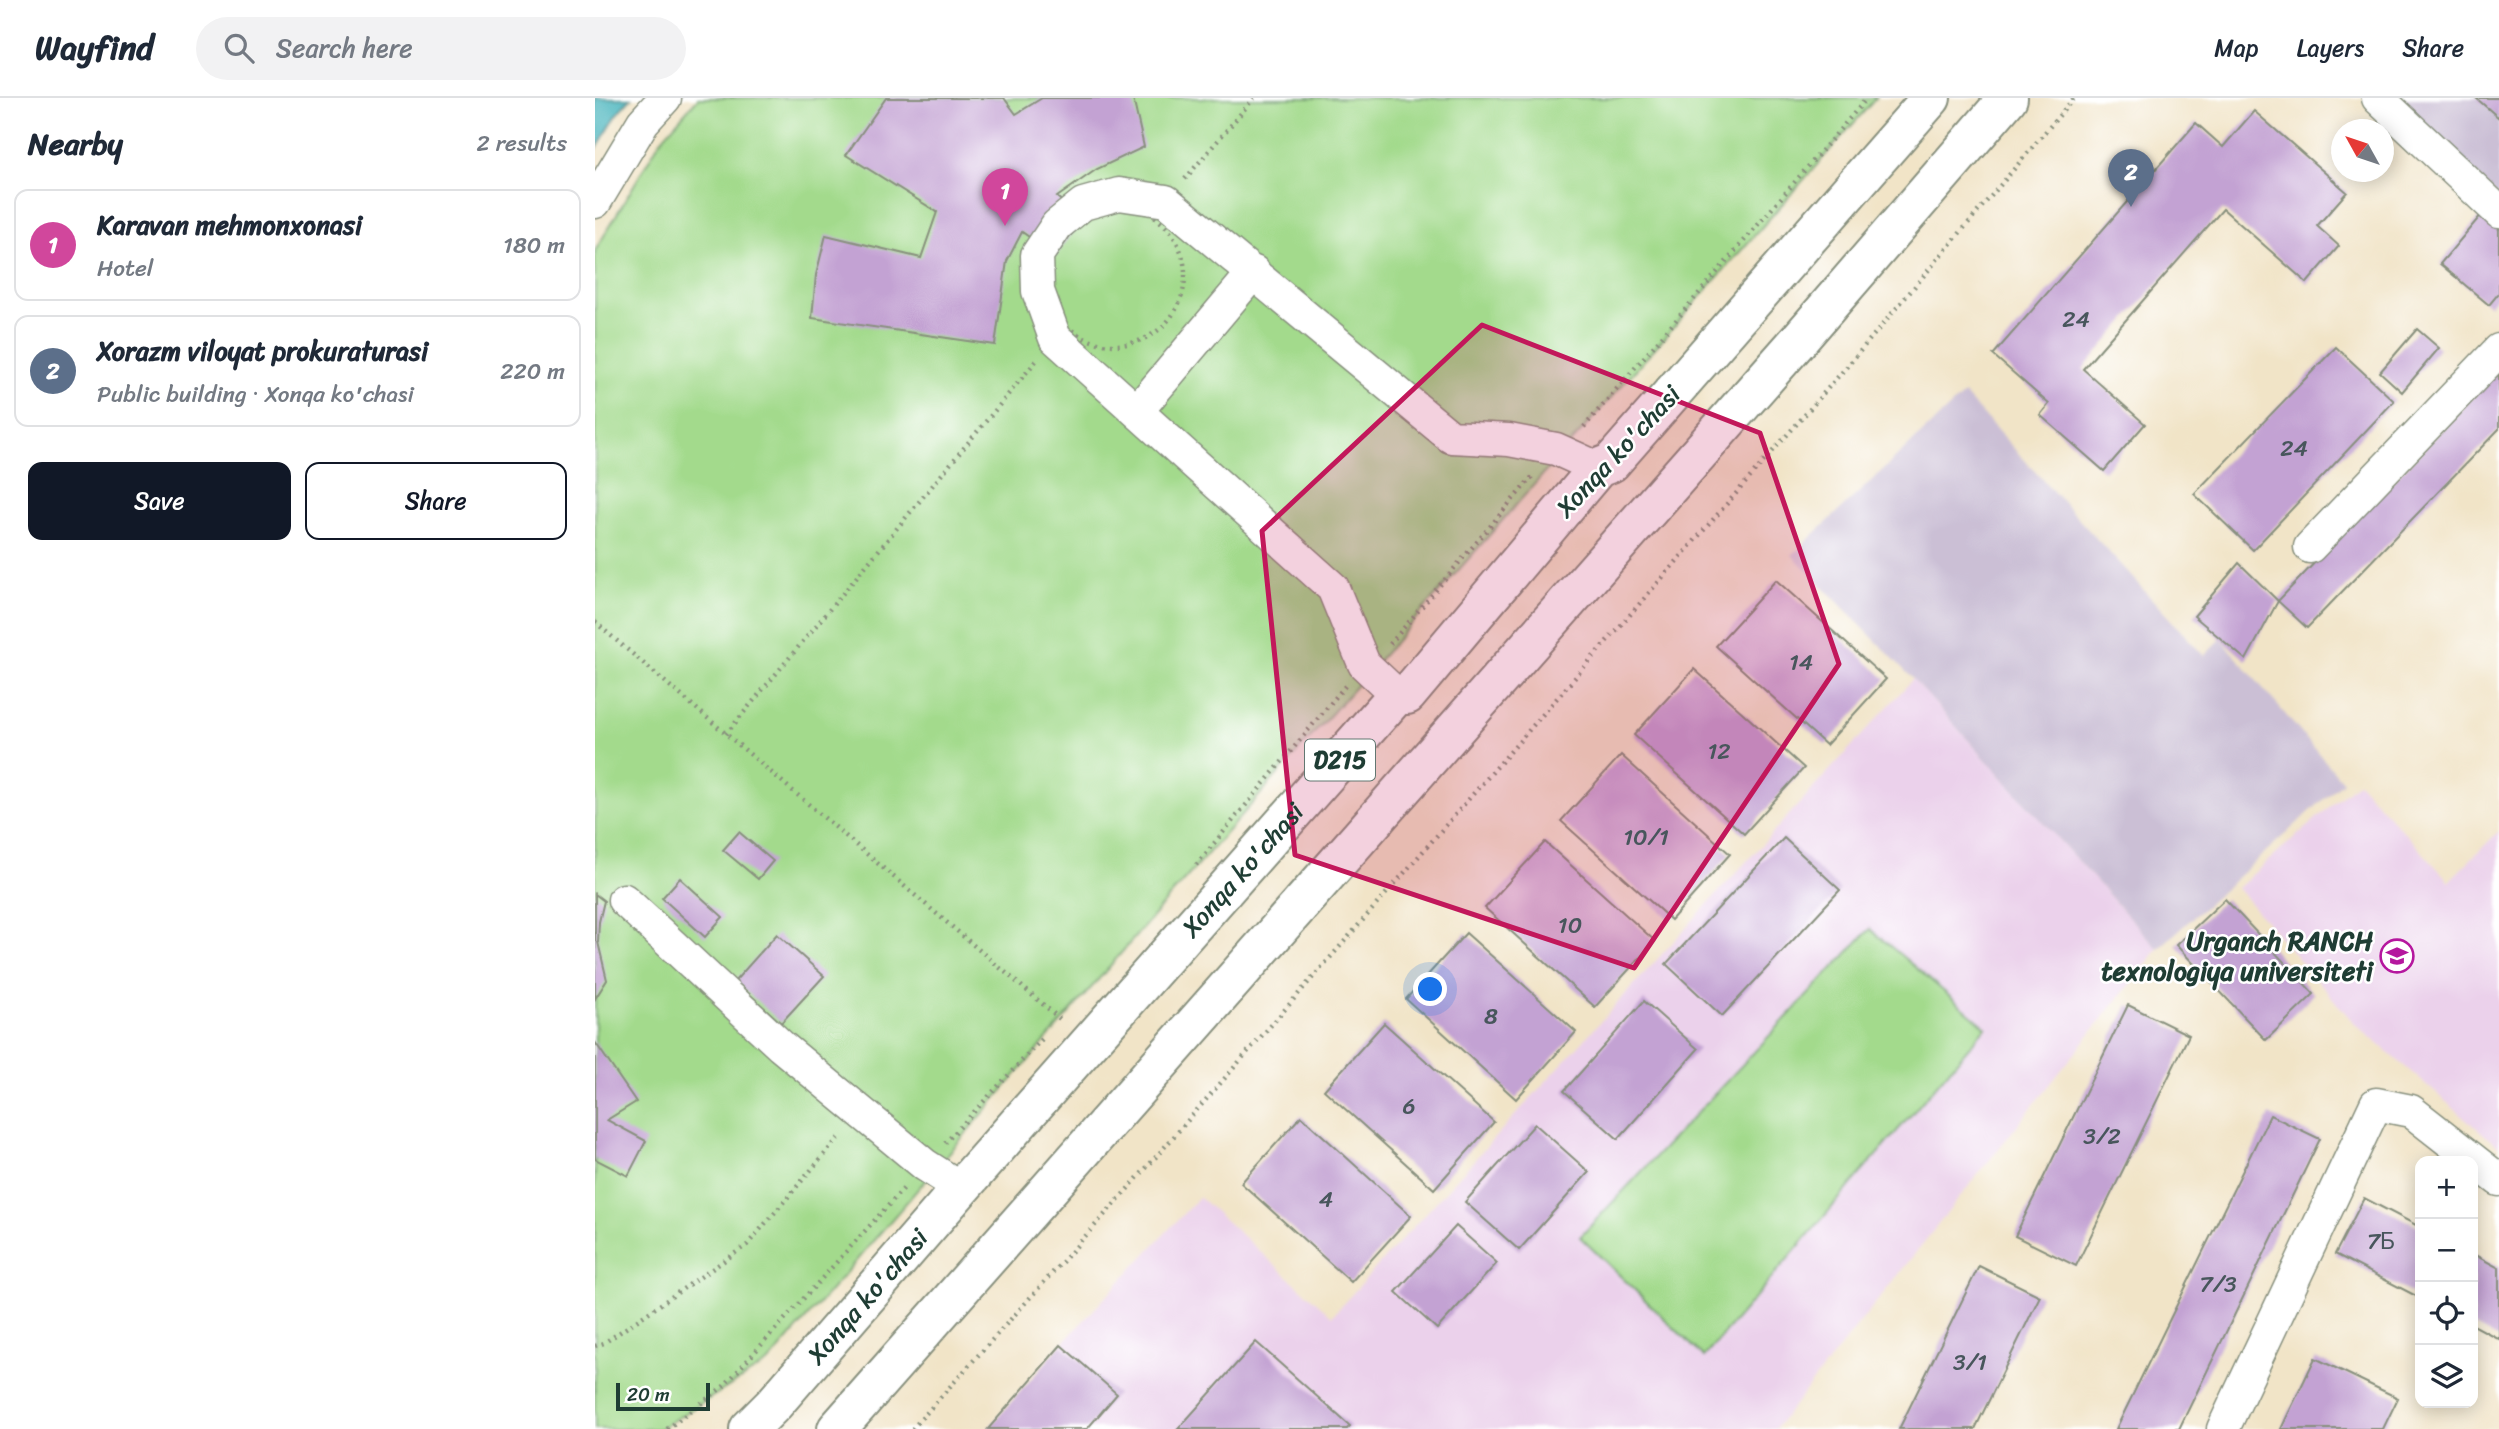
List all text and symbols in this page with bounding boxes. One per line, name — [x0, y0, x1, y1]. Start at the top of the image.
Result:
search box — [196, 17, 686, 80]
text: Wayfind — [35, 19, 154, 77]
text: Search here — [276, 25, 413, 71]
text: Map — [2214, 27, 2259, 69]
text: Layers — [2297, 27, 2364, 69]
text: Share — [2402, 27, 2464, 69]
icon: search — [220, 29, 258, 67]
text: Nearby — [28, 117, 123, 171]
north arrow — [2331, 119, 2394, 182]
text: 2 results — [476, 123, 567, 164]
pin: 2 — [2108, 149, 2154, 207]
pin: 1 — [982, 168, 1028, 226]
text: Karavan mehmonxonasi — [97, 202, 362, 248]
text: 1 — [48, 225, 58, 266]
text: 180 m — [503, 225, 565, 266]
text: Hotel — [97, 248, 153, 289]
house number: 24 — [2062, 299, 2090, 340]
text: Xorazm viloyat prokuraturasi — [97, 328, 428, 374]
text: 2 — [46, 351, 60, 392]
text: 220 m — [500, 351, 565, 392]
street label: Xonqa ko'chasi — [1543, 373, 1693, 529]
text: Public building · Xonqa ko'chasi — [97, 374, 414, 415]
house number: 24 — [2280, 428, 2308, 469]
button: Save — [28, 462, 291, 540]
button: Share — [305, 462, 567, 540]
house number: 14 — [1789, 642, 1813, 683]
house number: 12 — [1707, 731, 1731, 772]
road number: D215 — [1305, 740, 1375, 780]
street label: Xonqa ko'chasi — [1169, 791, 1316, 949]
house number: 10/1 — [1623, 817, 1669, 858]
house number: 10 — [1558, 905, 1582, 946]
place label: Urganch RANCH texnologiya universiteti — [2101, 918, 2375, 994]
school or university icon: Urganch RANCH texnologiya universiteti — [2378, 937, 2416, 975]
your location — [1413, 972, 1447, 1006]
house number: 8 — [1484, 996, 1498, 1037]
house number: 6 — [1402, 1086, 1416, 1127]
house number: 3/2 — [2083, 1116, 2121, 1157]
map controls — [2415, 1156, 2478, 1408]
button: + — [2415, 1156, 2478, 1219]
house number: 4 — [1319, 1179, 1333, 1220]
street label: Xonqa ko'chasi — [794, 1217, 940, 1376]
button: − — [2415, 1219, 2478, 1282]
house number: 7Б — [2367, 1221, 2395, 1262]
house number: 7/3 — [2199, 1264, 2237, 1305]
button: locate — [2415, 1282, 2478, 1345]
house number: 3/1 — [1953, 1342, 1987, 1383]
button: layers — [2415, 1345, 2478, 1408]
text: 20 m — [627, 1378, 670, 1411]
scale bar — [616, 1380, 711, 1412]

